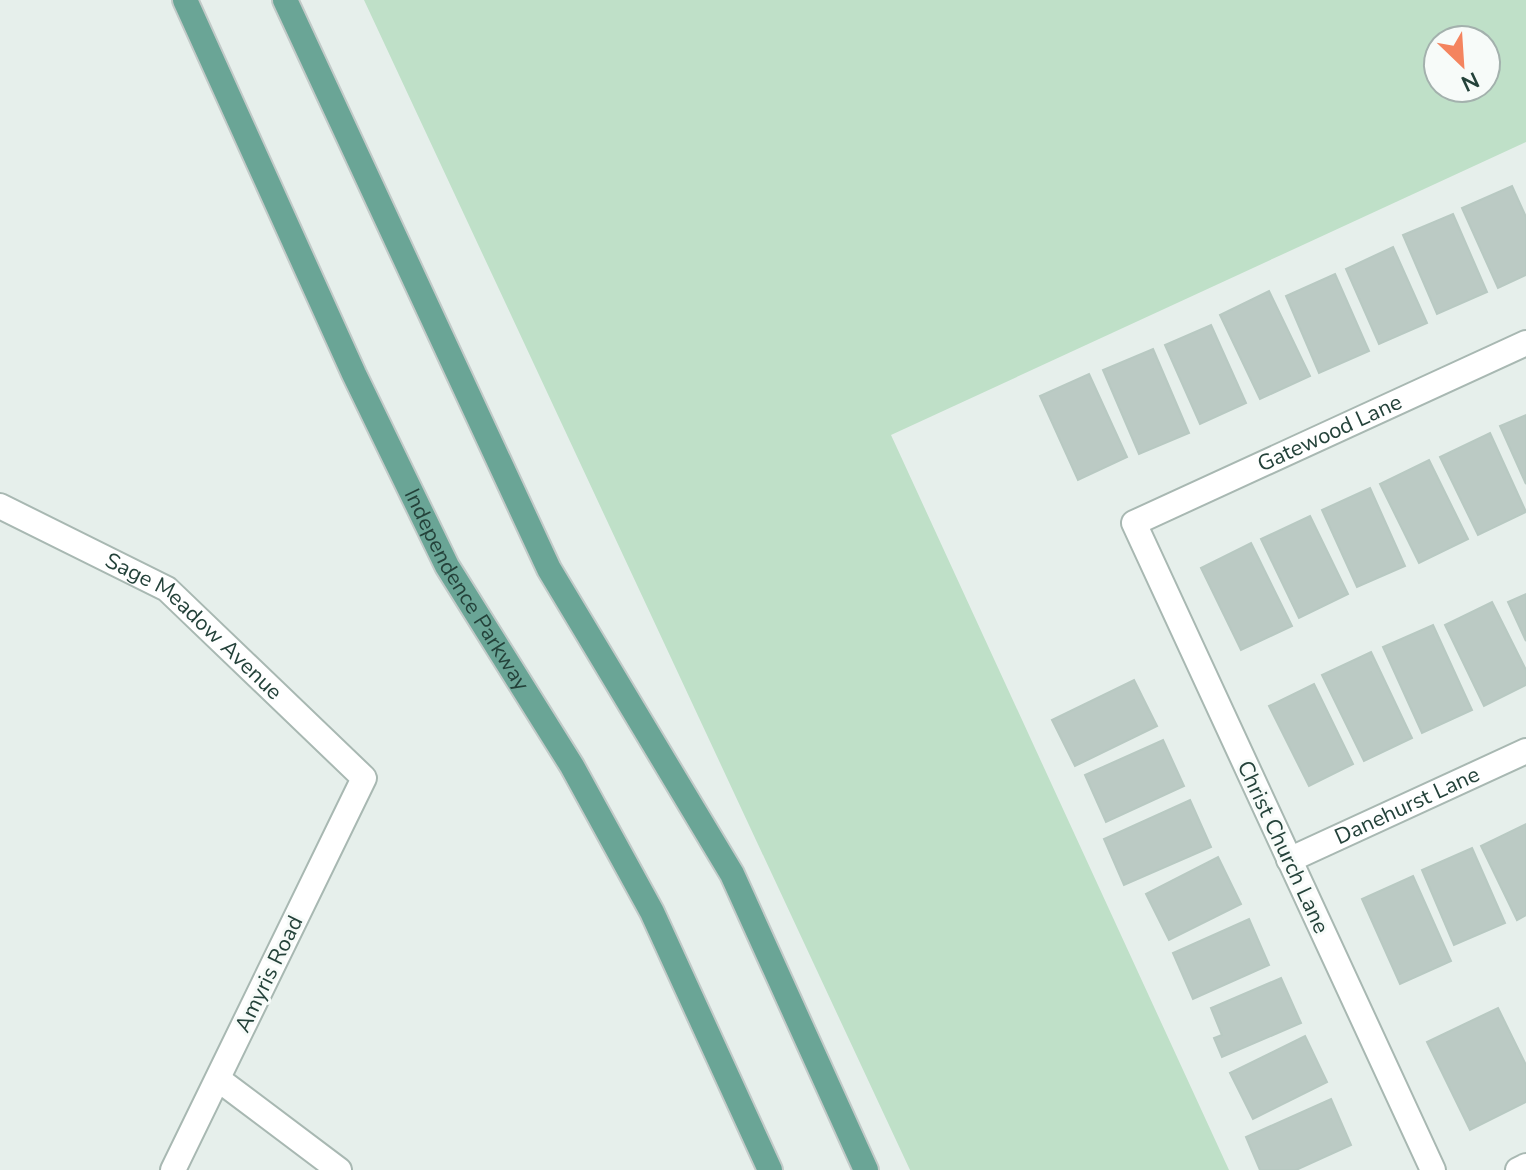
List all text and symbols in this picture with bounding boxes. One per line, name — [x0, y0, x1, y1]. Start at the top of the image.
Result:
north arrow — [1422, 24, 1502, 104]
text: N — [1456, 64, 1484, 98]
street label: Gatewood Lane — [1252, 387, 1407, 479]
street label: Independence Parkway — [397, 484, 537, 697]
street label: Sage Meadow Avenue — [100, 546, 289, 707]
street label: Christ Church Lane — [1230, 756, 1336, 938]
street label: Danehurst Lane — [1330, 759, 1484, 852]
street label: Amyris Road — [228, 911, 310, 1037]

